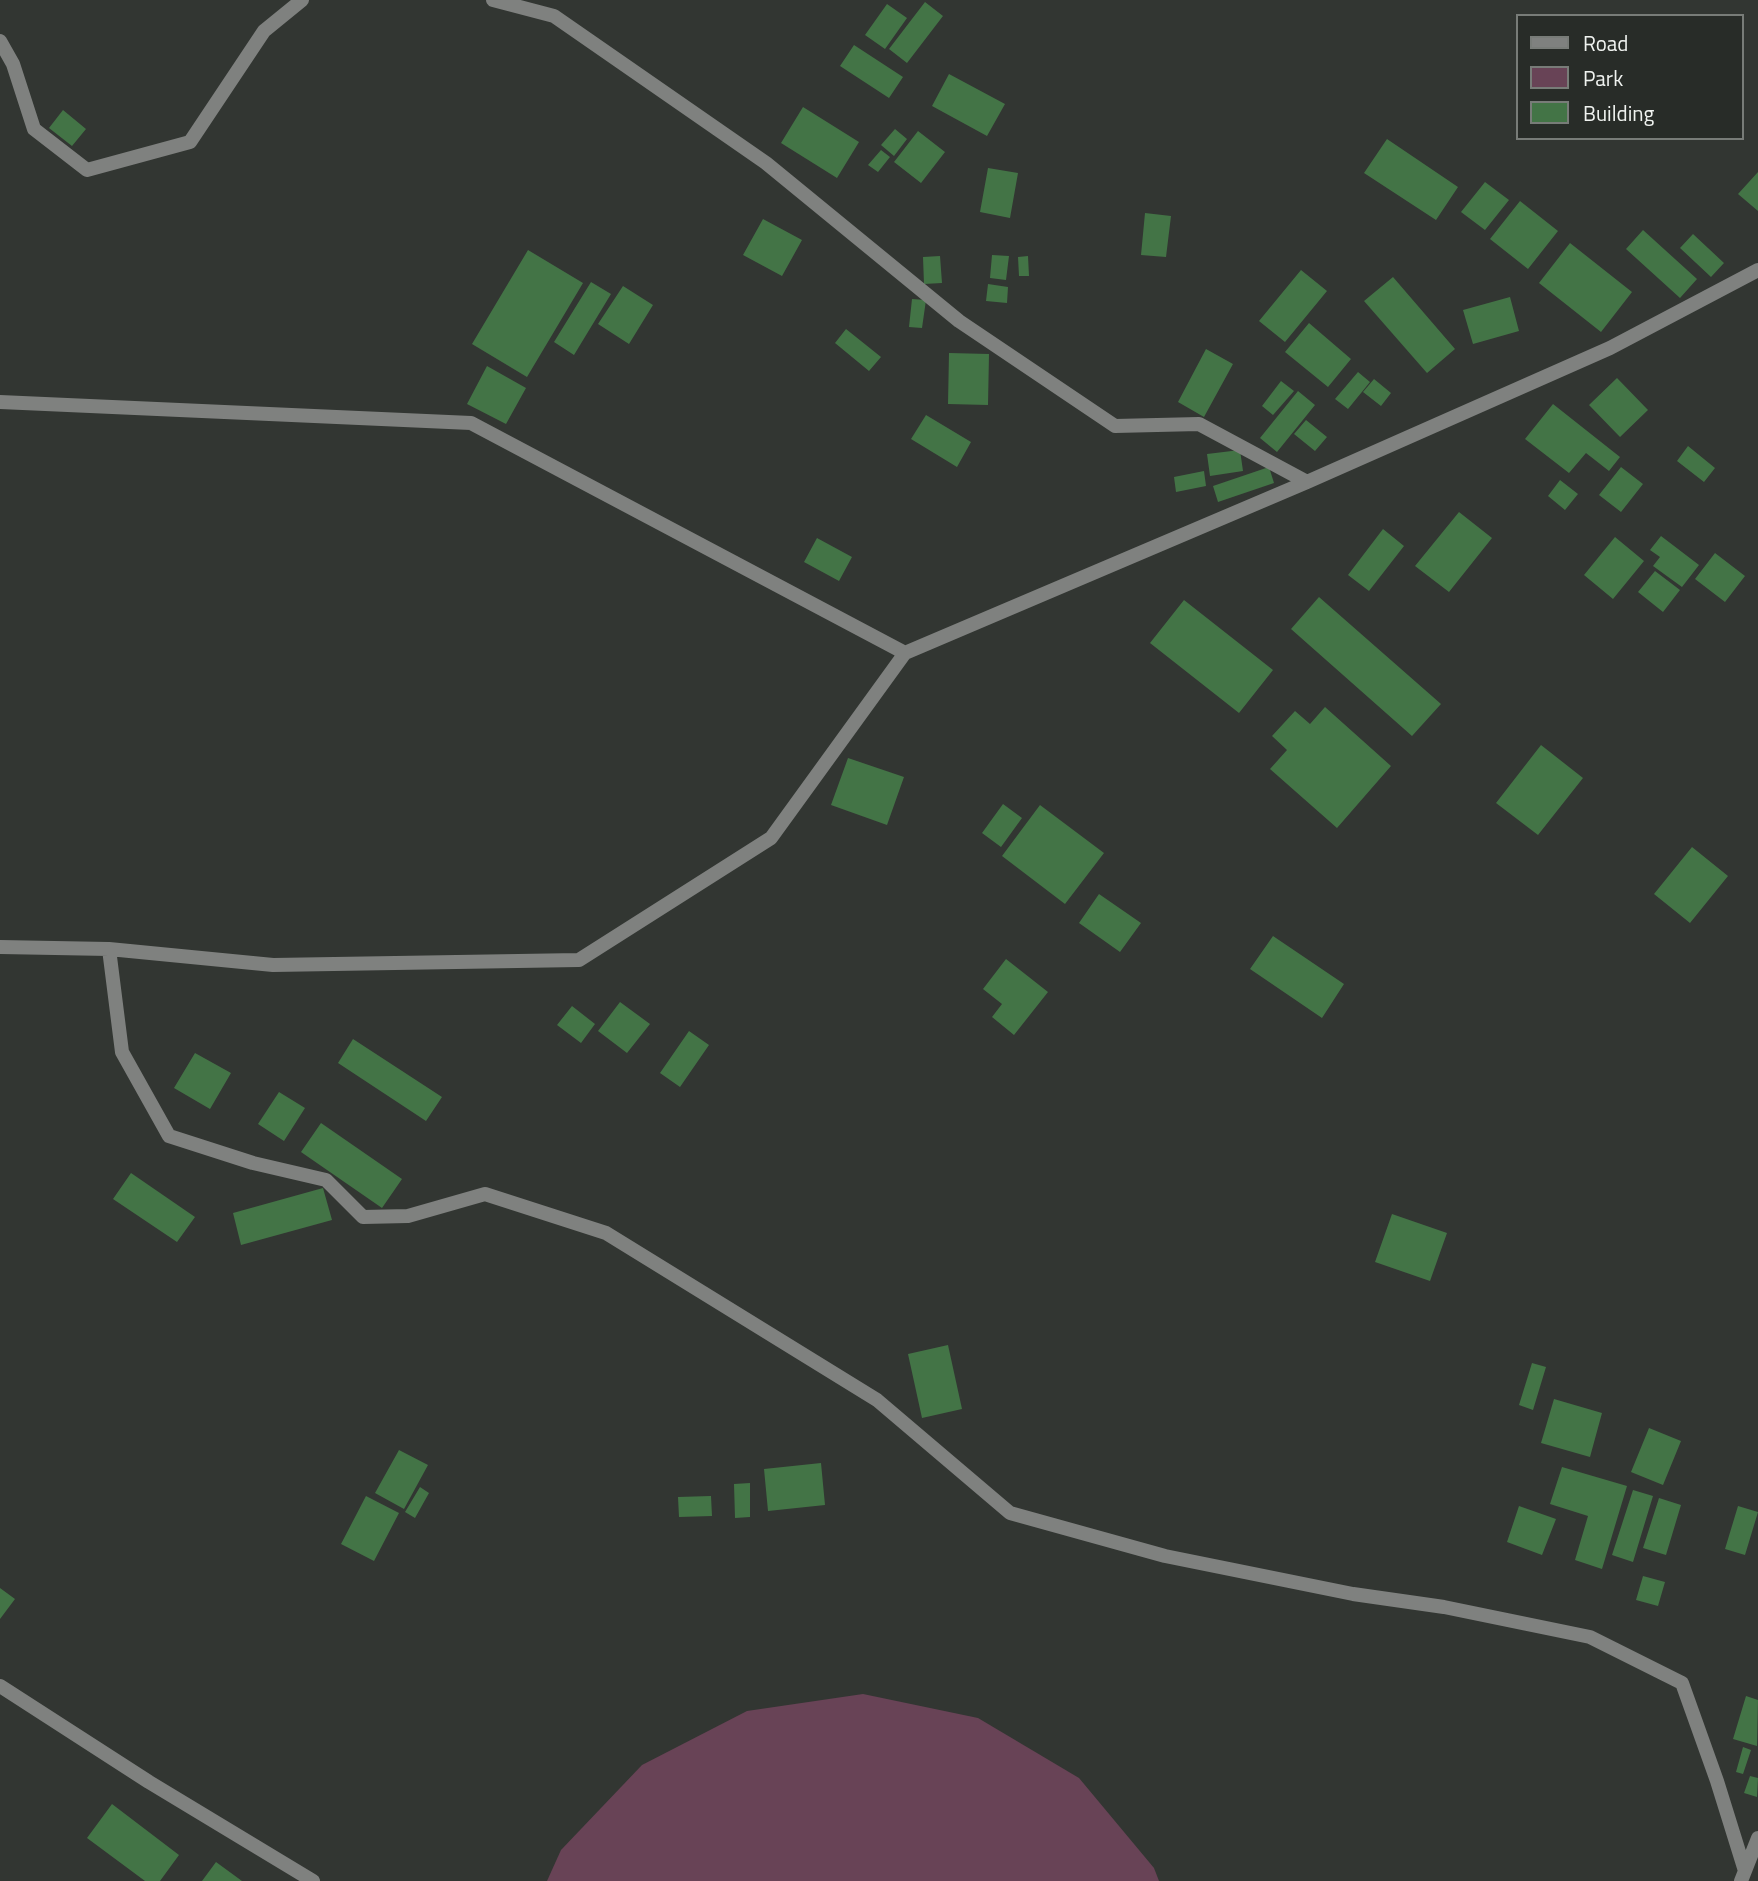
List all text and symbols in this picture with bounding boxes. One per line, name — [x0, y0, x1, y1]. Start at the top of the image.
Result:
legend — [1516, 14, 1744, 140]
text: Road — [1583, 27, 1628, 59]
text: Park — [1583, 62, 1623, 94]
text: Building — [1583, 97, 1654, 129]

